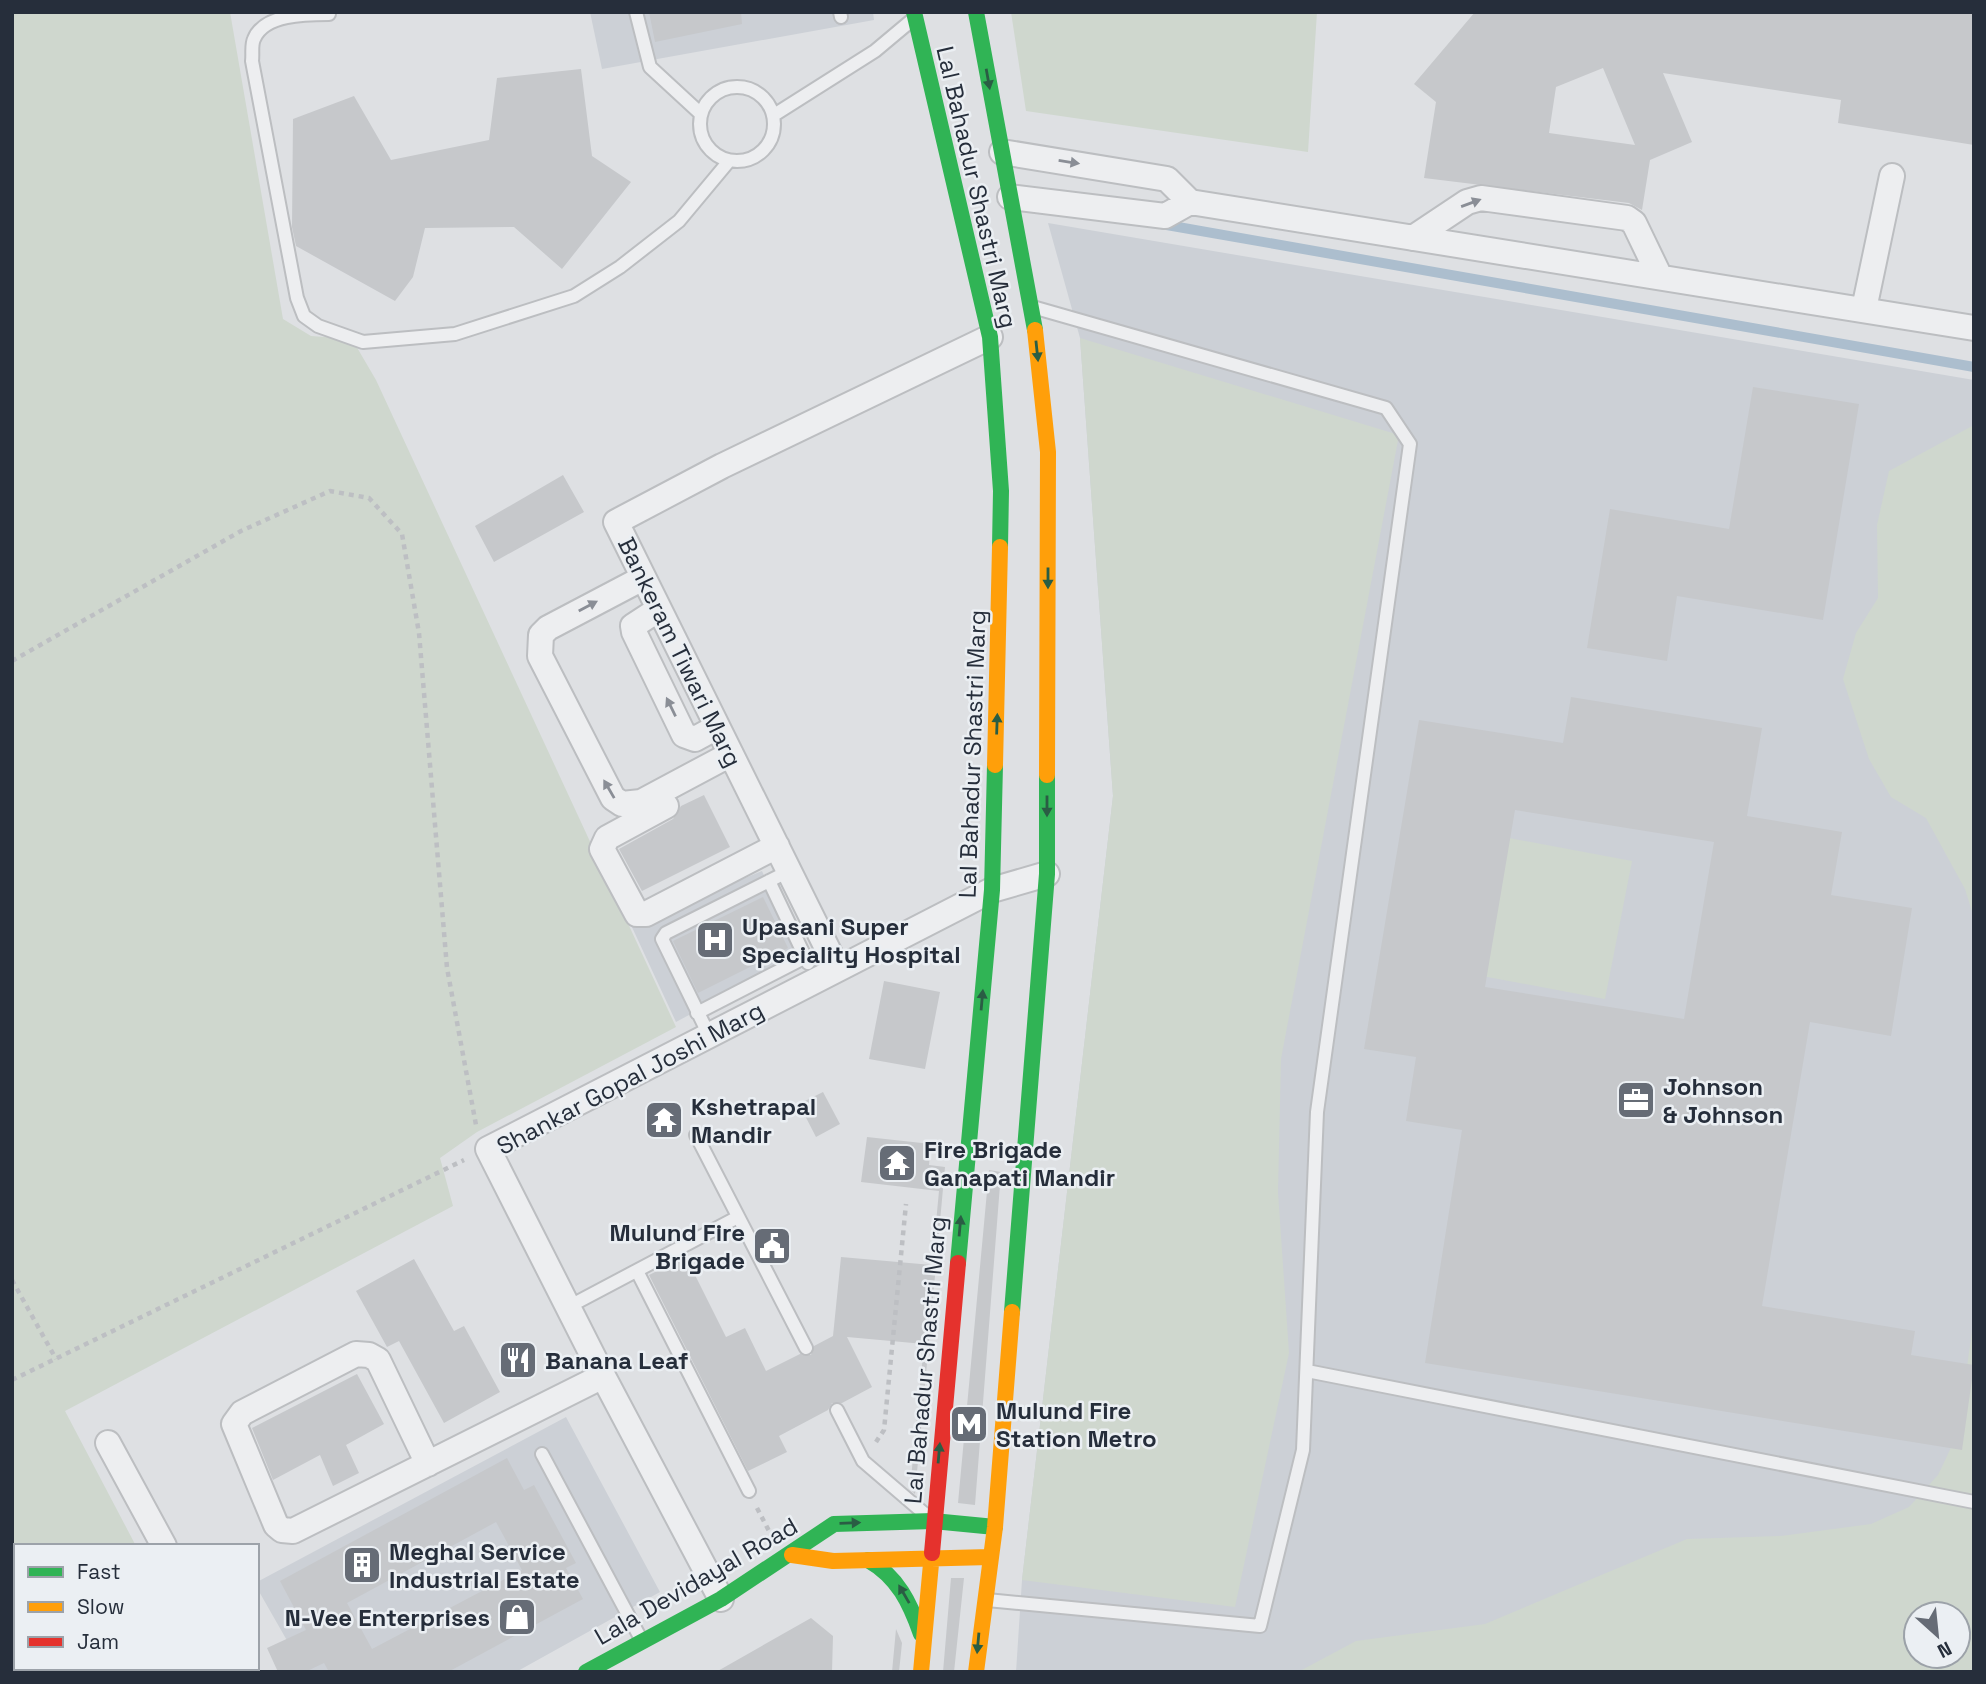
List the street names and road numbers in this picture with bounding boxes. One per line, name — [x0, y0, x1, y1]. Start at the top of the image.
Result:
street label: Lal Bahadur Shastri Marg — [929, 43, 1025, 331]
street label: Bankeram Tiwari Marg — [611, 532, 749, 772]
street label: Lal Bahadur Shastri Marg — [951, 609, 993, 899]
street label: Shankar Gopal Joshi Marg — [491, 994, 769, 1162]
street label: Lal Bahadur Shastri Marg — [897, 1215, 953, 1505]
street label: Lala Devidayal Road — [589, 1510, 803, 1652]

